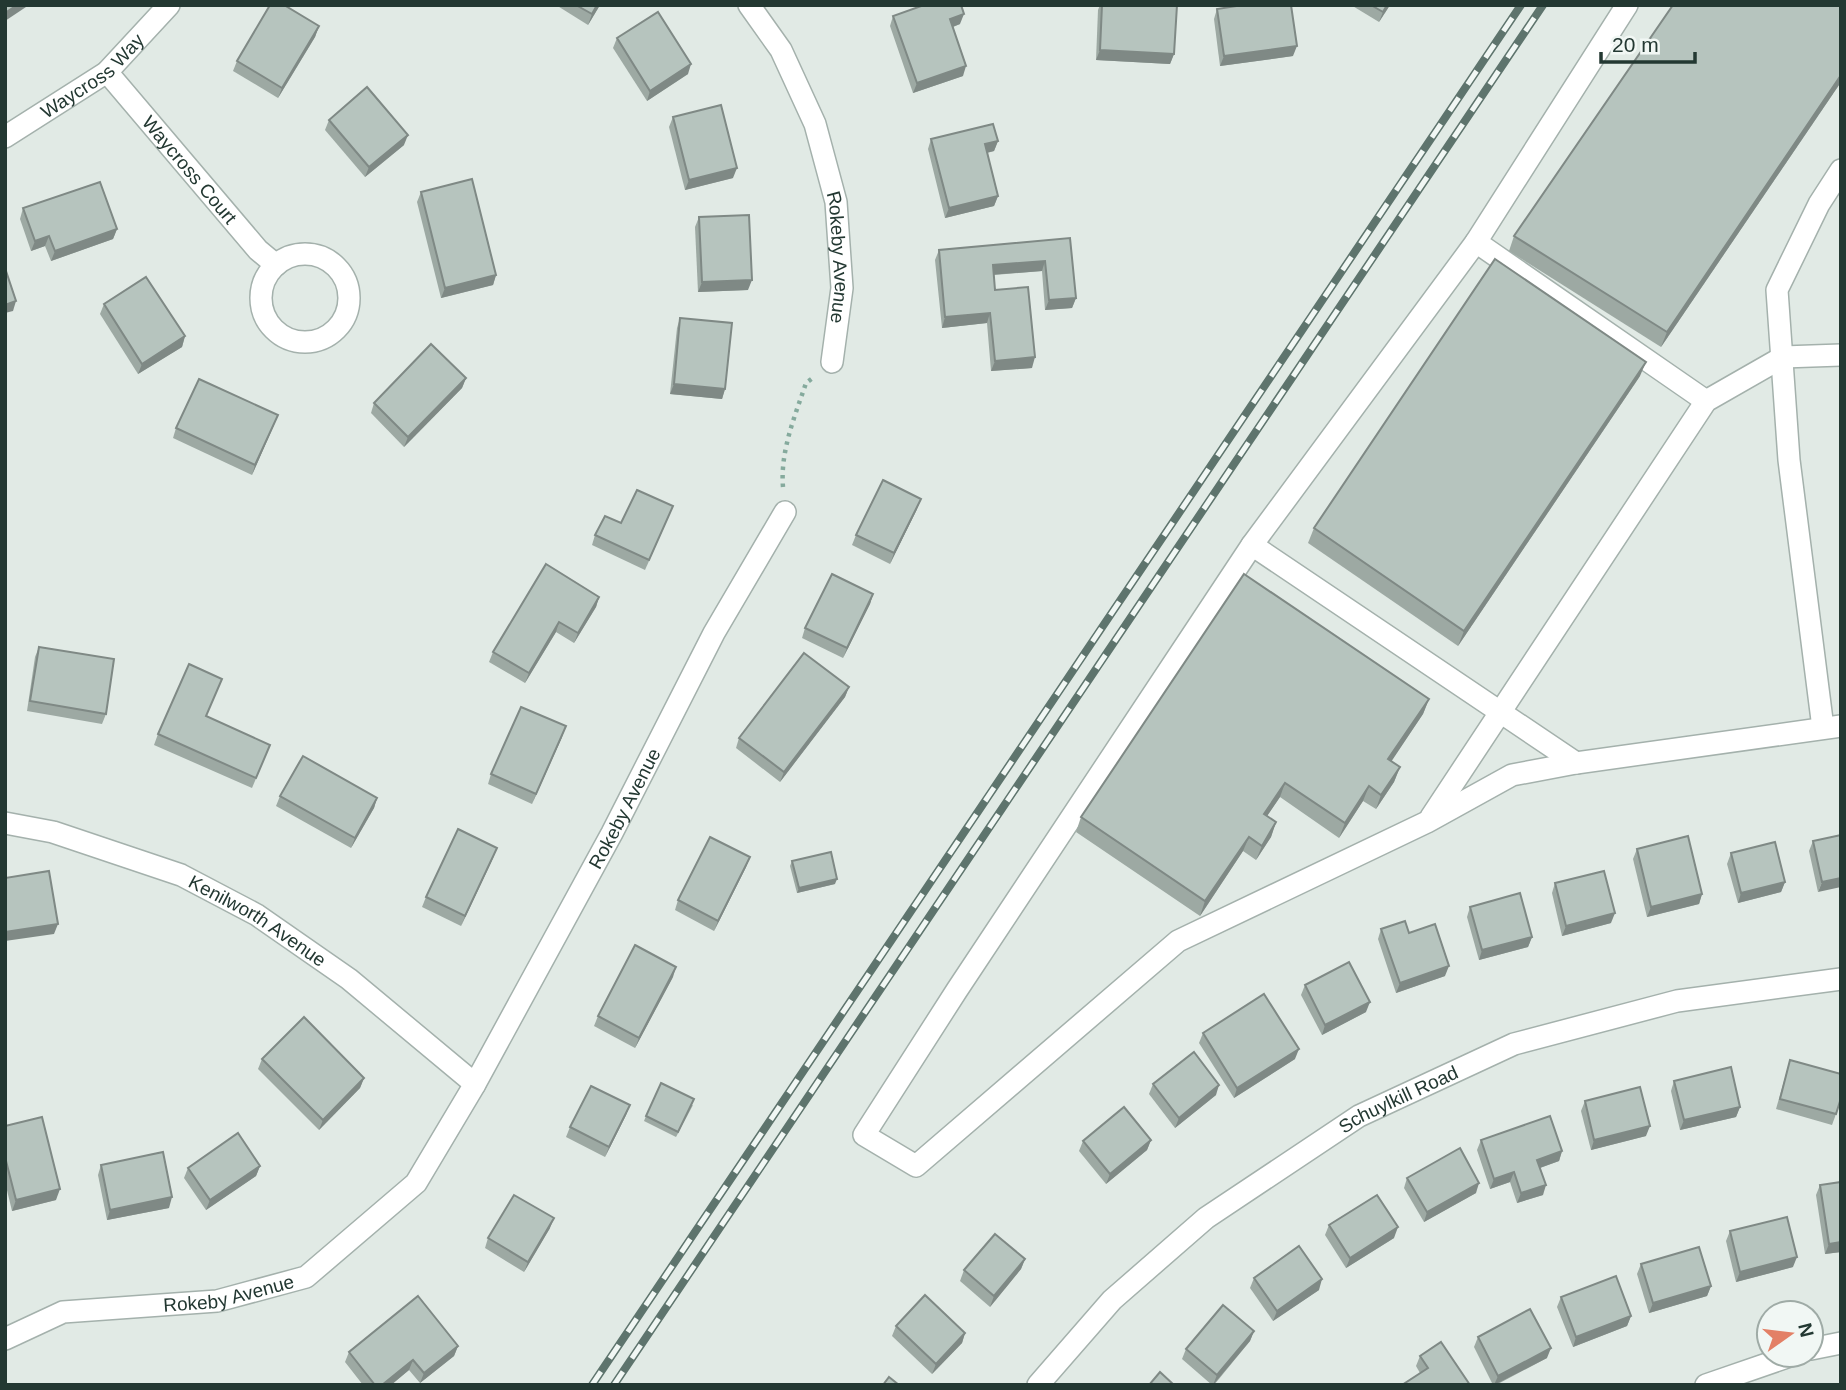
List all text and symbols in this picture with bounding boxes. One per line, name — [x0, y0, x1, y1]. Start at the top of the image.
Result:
scale bar — [1601, 21, 1696, 65]
street label: Waycross Way — [37, 29, 148, 122]
text: 20 m — [1612, 33, 1659, 56]
street label: Waycross Court — [138, 112, 242, 228]
street label: Rokeby Avenue — [823, 189, 853, 325]
street label: Rokeby Avenue — [584, 745, 664, 872]
street label: Kenilworth Avenue — [185, 871, 330, 970]
street label: Schuylkill Road — [1335, 1061, 1461, 1137]
street label: Rokeby Avenue — [163, 1270, 296, 1315]
north arrow — [1755, 1299, 1825, 1369]
text: N — [1794, 1321, 1818, 1339]

